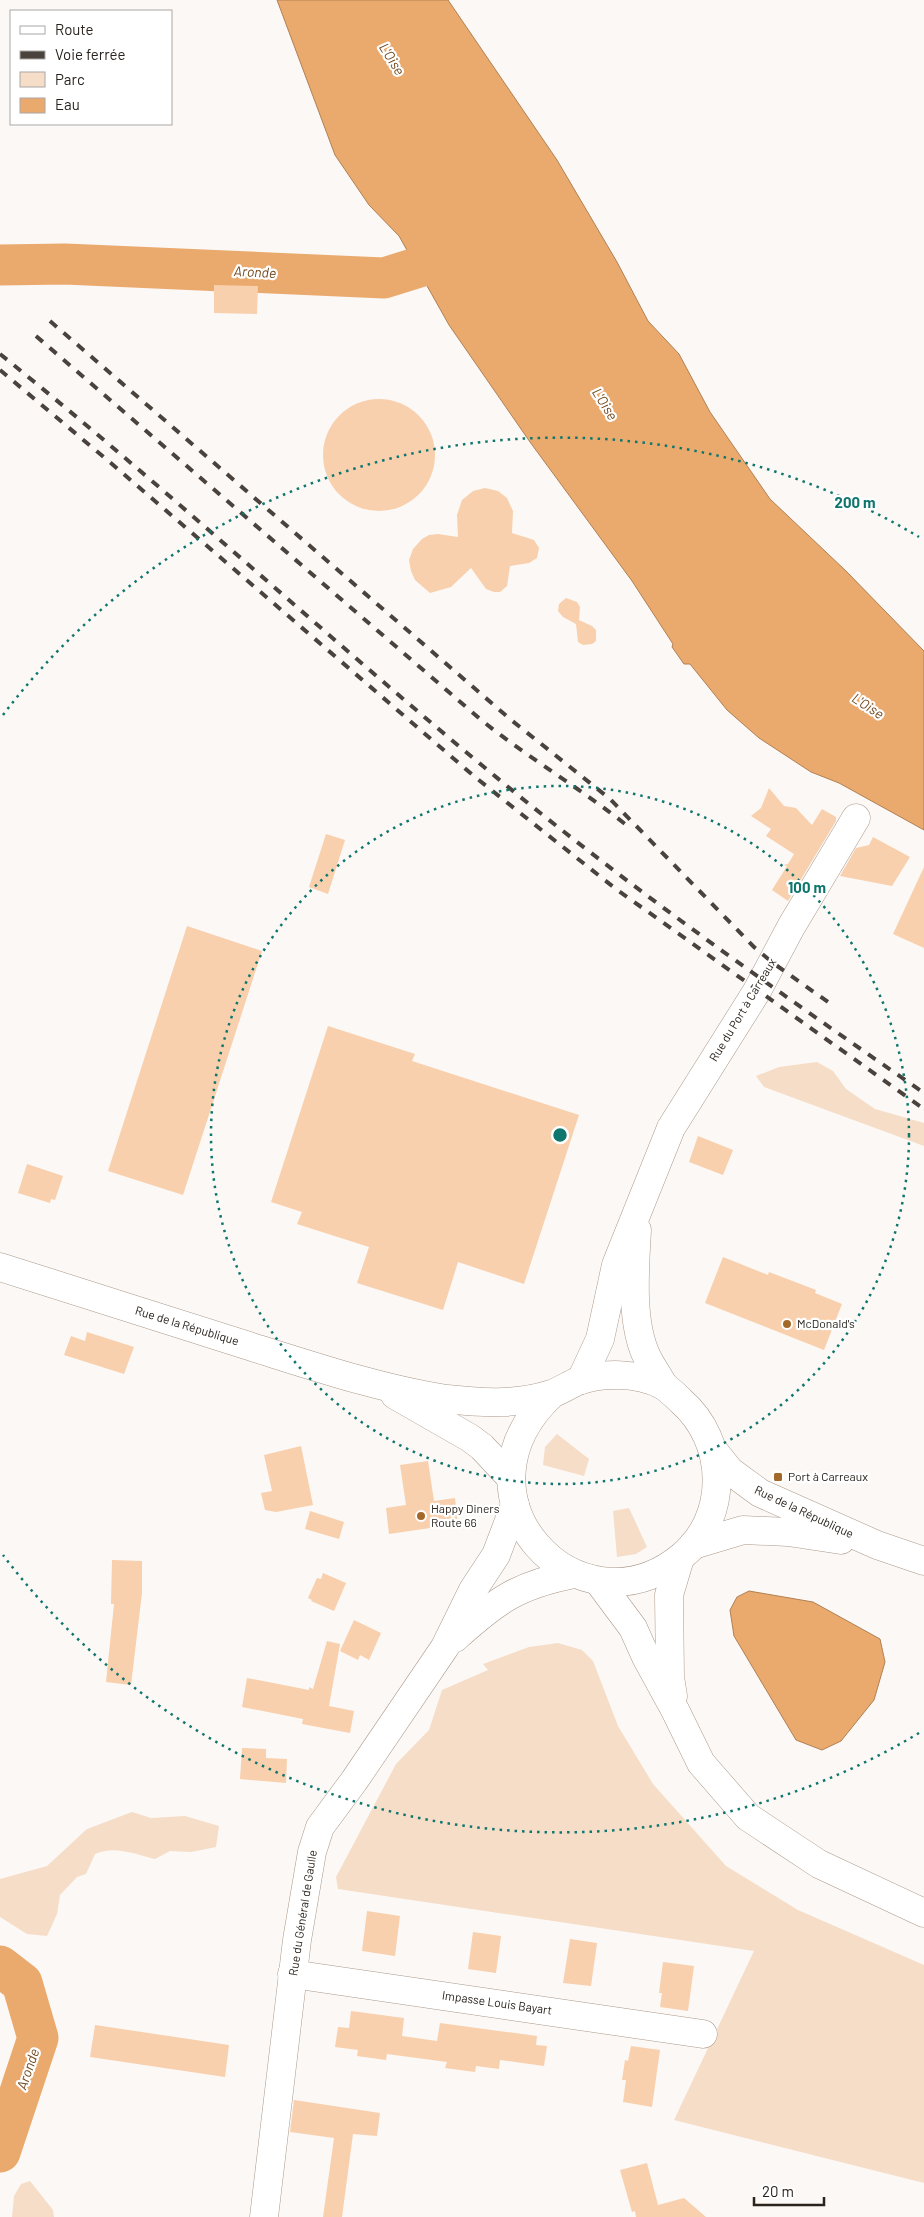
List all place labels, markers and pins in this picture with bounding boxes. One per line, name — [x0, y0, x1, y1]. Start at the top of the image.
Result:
centre of rings — [551, 1126, 569, 1144]
place label: McDonald's — [797, 1316, 855, 1330]
marker: McDonald's — [781, 1318, 793, 1330]
place label: Port à Carreaux — [788, 1469, 868, 1483]
marker: Port à Carreaux — [772, 1471, 784, 1483]
place label: Happy Diners Route 66 — [431, 1501, 500, 1529]
marker: Happy Diners Route 66 — [415, 1510, 427, 1522]

